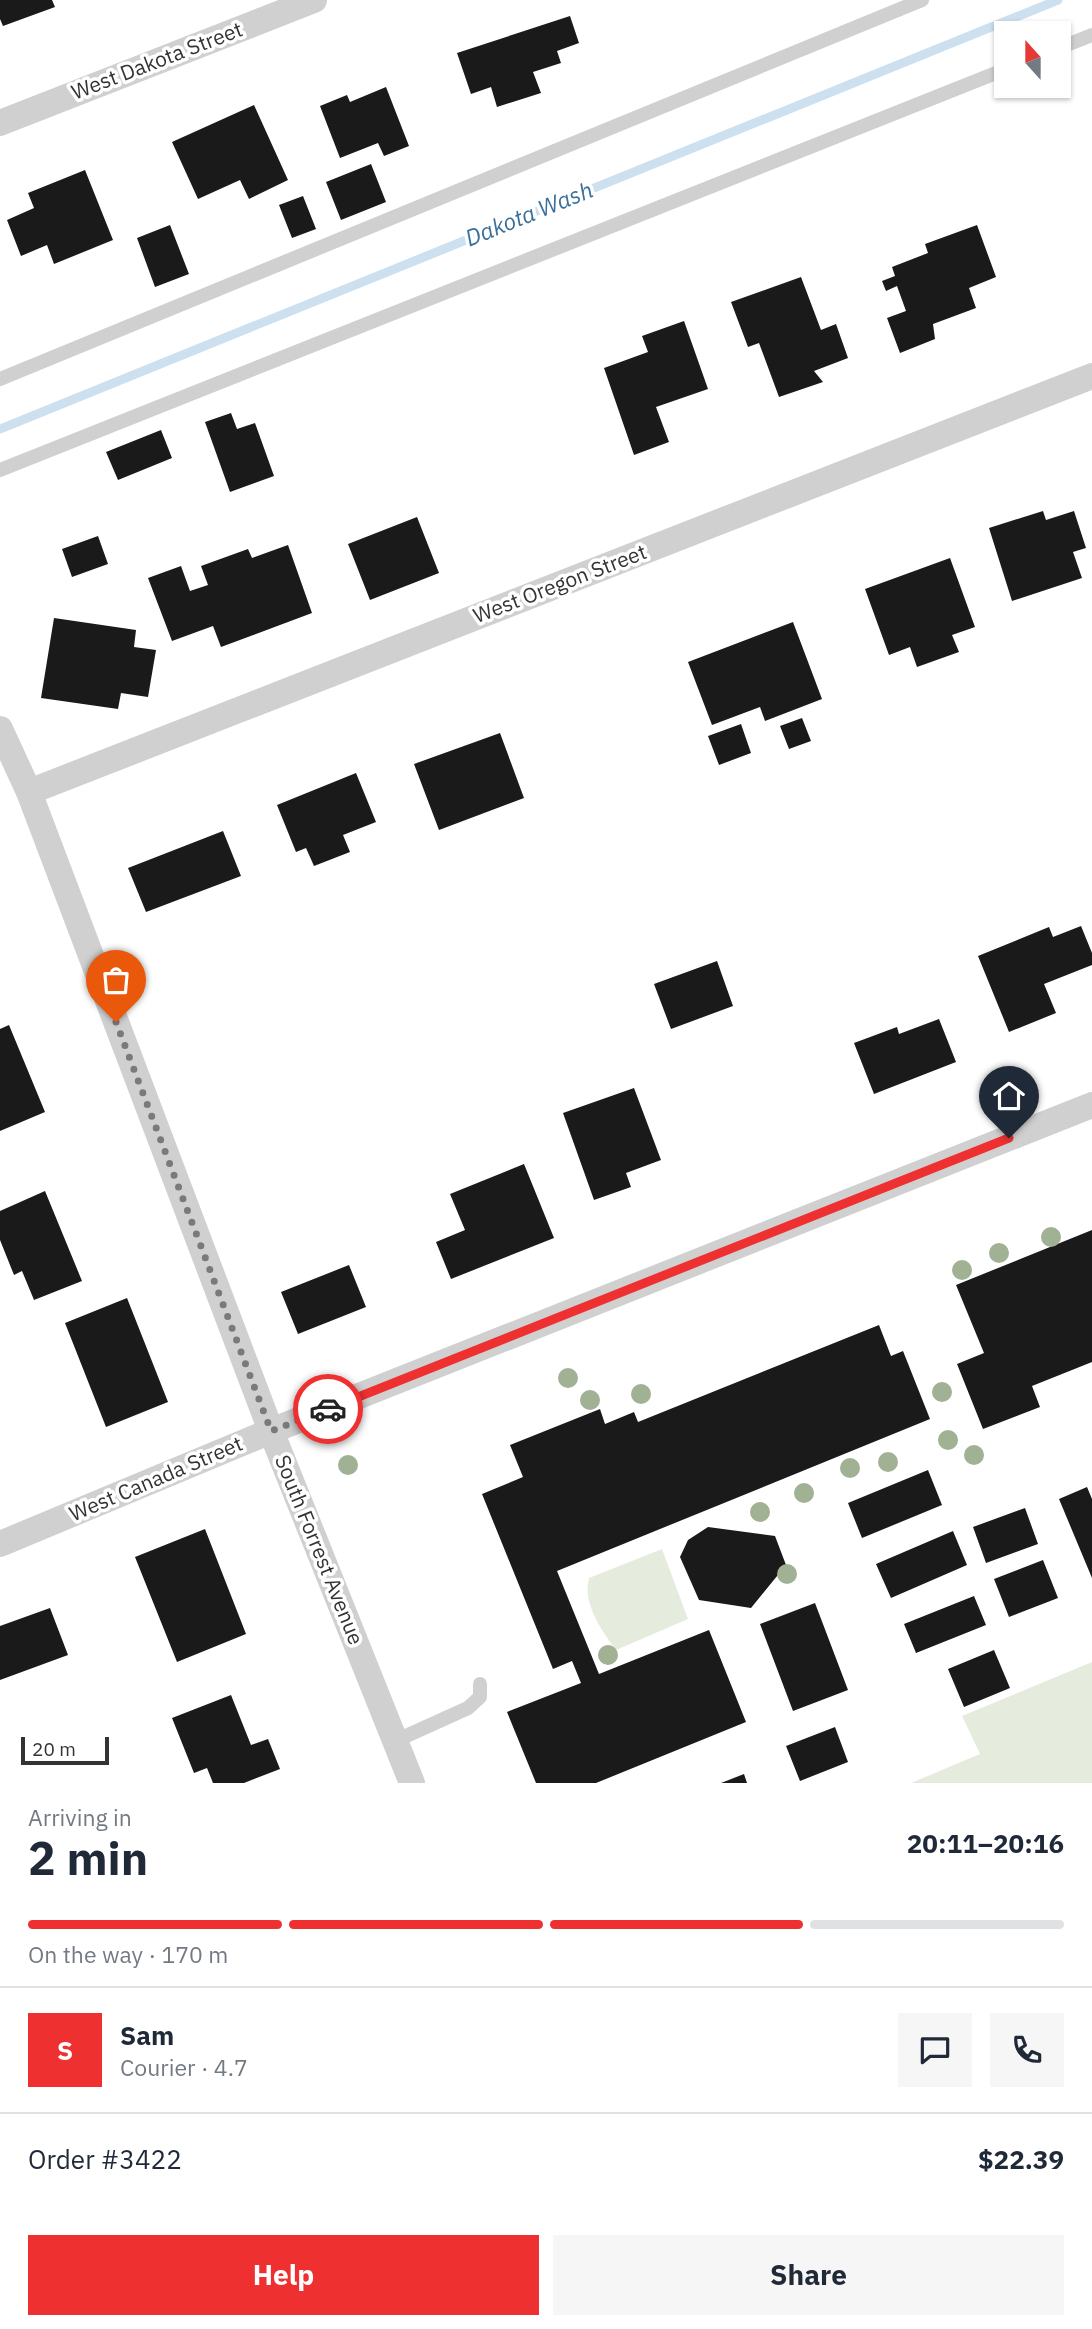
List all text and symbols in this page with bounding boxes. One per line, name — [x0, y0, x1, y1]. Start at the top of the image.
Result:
street label: West Dakota Street — [67, 15, 246, 106]
north arrow — [994, 21, 1071, 98]
map controls — [994, 21, 1071, 98]
water label: Dakota Wash — [460, 174, 597, 252]
street label: West Oregon Street — [469, 537, 650, 629]
pin — [86, 950, 146, 1022]
icon: bag — [97, 961, 135, 999]
pin — [979, 1066, 1039, 1138]
icon: home — [990, 1077, 1028, 1115]
courier — [293, 1374, 363, 1444]
icon: car — [309, 1390, 347, 1428]
street label: West Canada Street — [65, 1429, 247, 1527]
street label: South Forrest Avenue — [269, 1451, 371, 1649]
scale bar — [21, 1734, 108, 1766]
text: 20 m — [32, 1737, 76, 1761]
text: Arriving in — [28, 1802, 132, 1832]
text: 20:11–20:16 — [907, 1826, 1064, 1860]
text: 2 min — [28, 1828, 148, 1888]
text: On the way · 170 m — [28, 1939, 228, 1969]
button: chat — [898, 2013, 972, 2087]
button: phone — [990, 2013, 1064, 2087]
text: Sam — [120, 2018, 174, 2052]
text: S — [57, 2033, 73, 2067]
text: Courier · 4.7 — [120, 2052, 248, 2082]
text: Order #3422 — [28, 2142, 182, 2176]
text: $22.39 — [978, 2142, 1064, 2176]
button: Help — [28, 2235, 539, 2315]
button: Share — [553, 2235, 1064, 2315]

